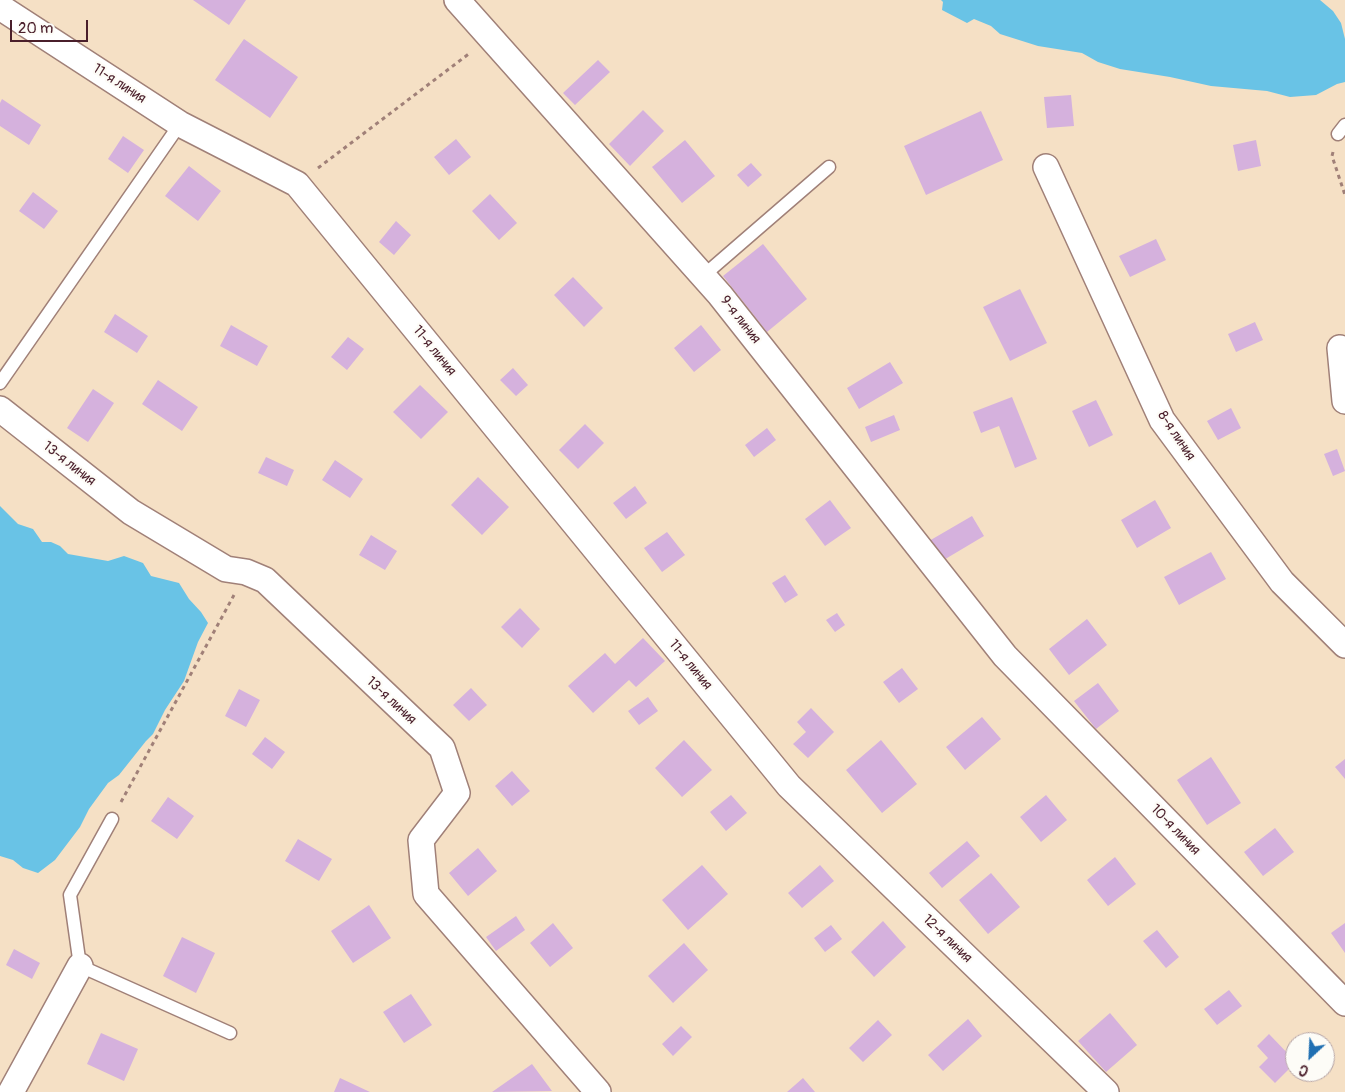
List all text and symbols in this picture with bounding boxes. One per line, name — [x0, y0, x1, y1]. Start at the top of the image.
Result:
scale bar — [12, 10, 90, 42]
text: 20 m — [18, 19, 53, 38]
street label: 11-я линия — [89, 61, 149, 107]
street label: 9-я линия — [716, 293, 764, 347]
street label: 11-я линия — [409, 322, 459, 380]
street label: 8-я линия — [1153, 408, 1199, 464]
street label: 13-я линия — [39, 438, 99, 490]
street label: 11-я линия — [665, 636, 715, 694]
street label: 13-я линия — [363, 674, 419, 728]
street label: 10-я линия — [1147, 801, 1203, 859]
street label: 12-я линия — [919, 911, 975, 967]
north arrow — [1285, 1032, 1335, 1082]
text: С — [1296, 1061, 1311, 1080]

